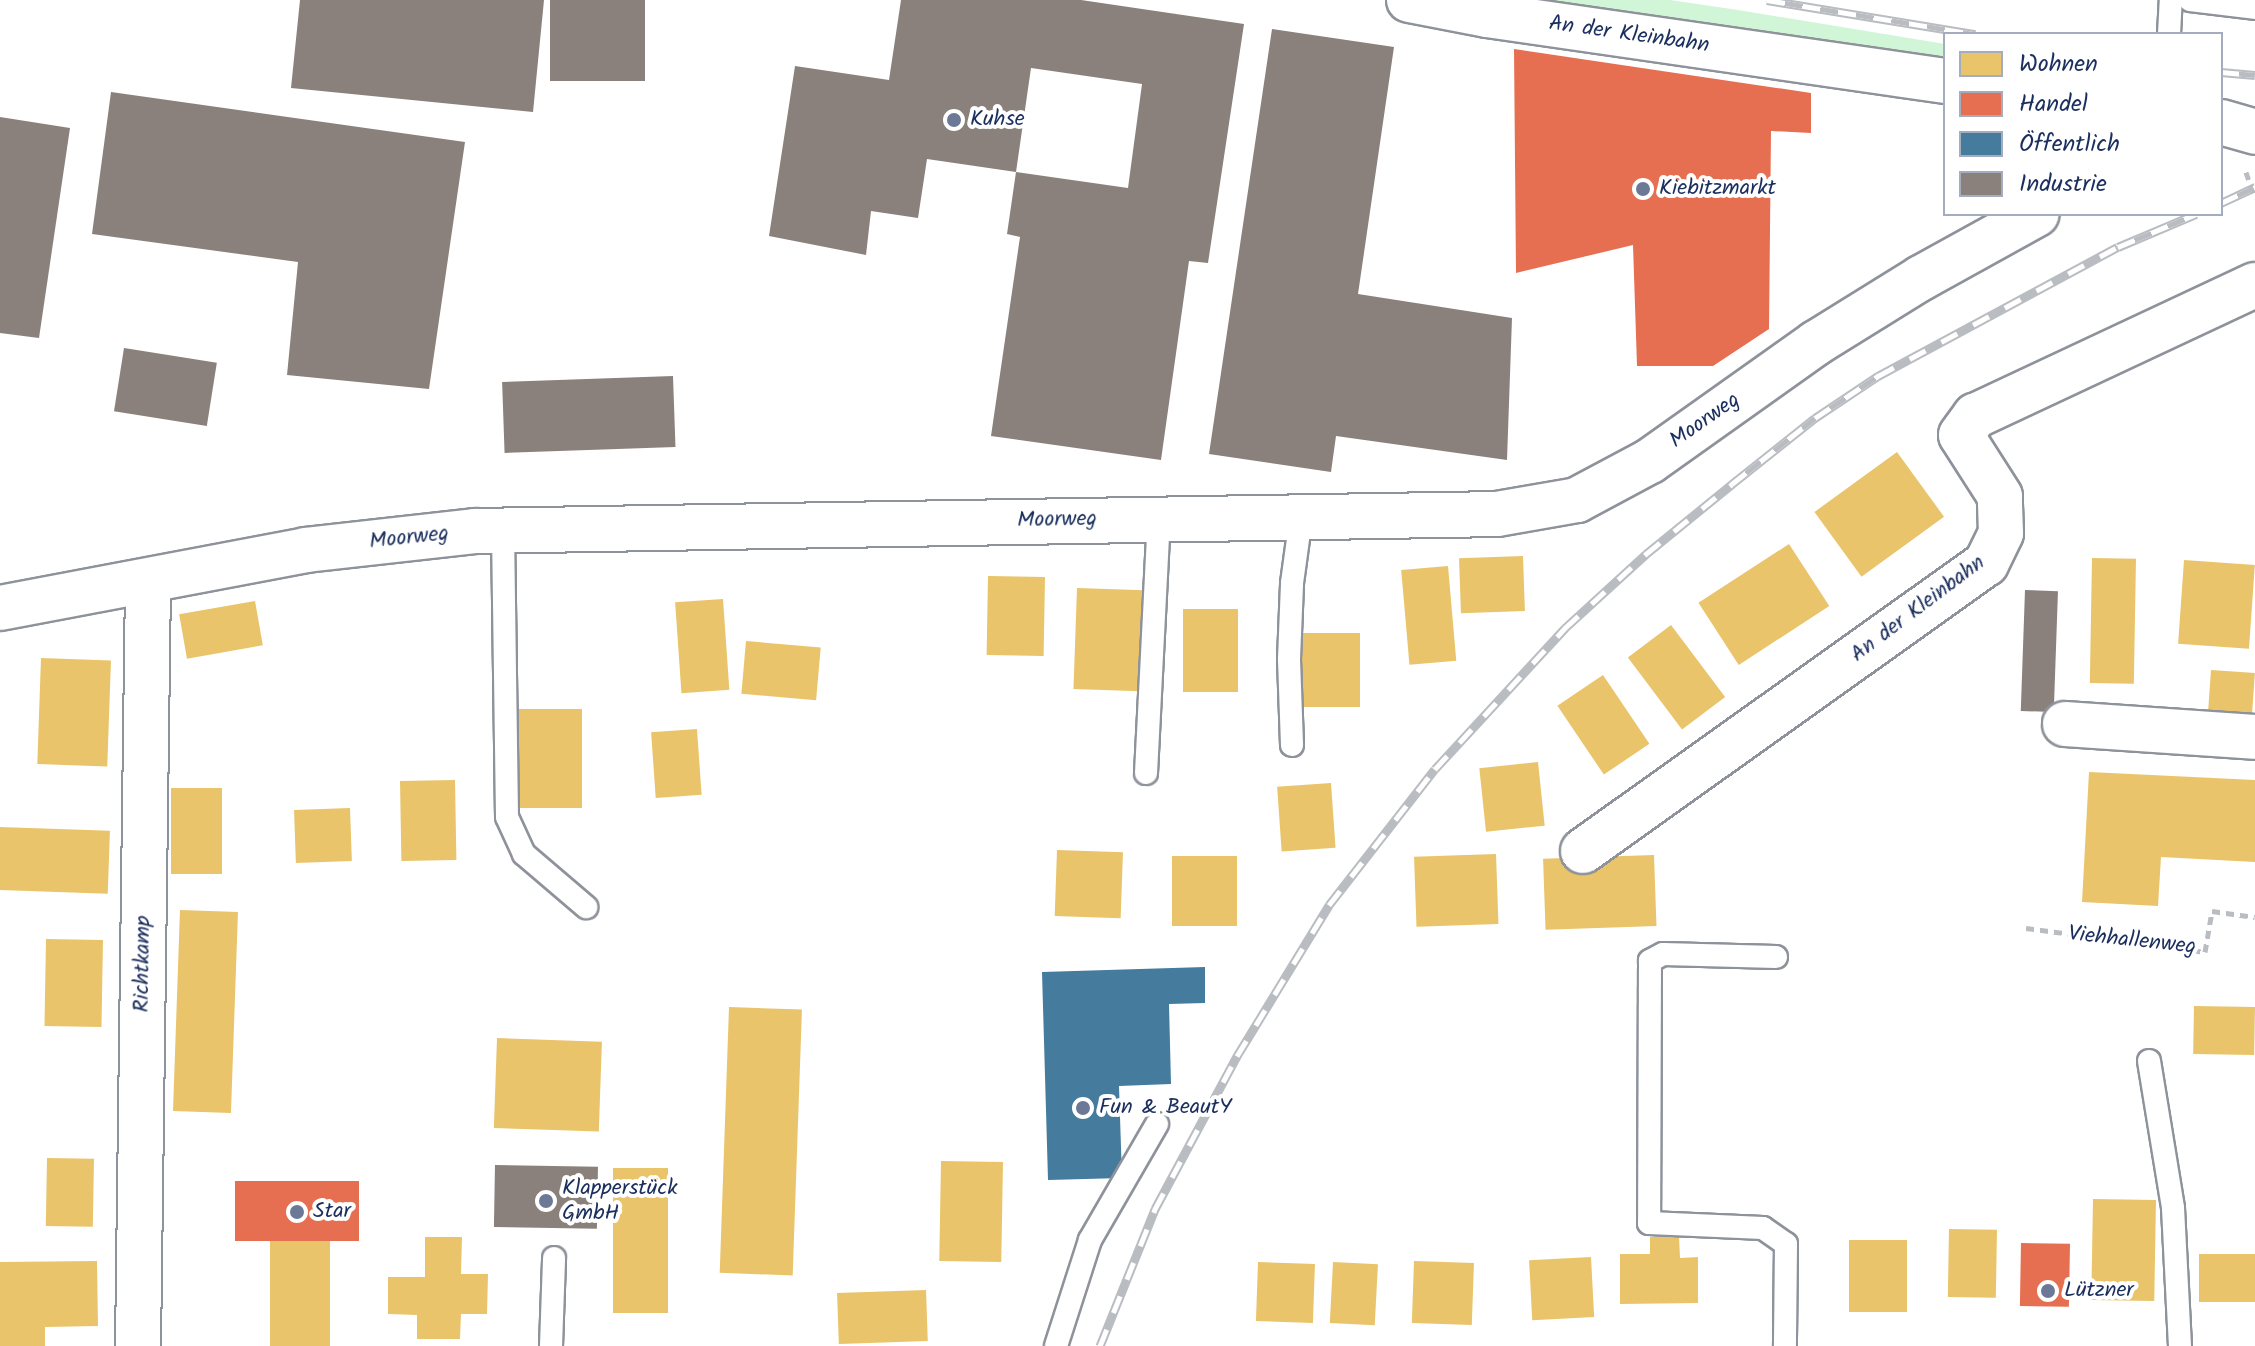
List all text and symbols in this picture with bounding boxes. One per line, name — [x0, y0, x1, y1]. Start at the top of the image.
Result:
street label: An der Kleinbahn — [1547, 11, 1711, 59]
legend — [1943, 32, 2223, 216]
text: Wohnen — [2019, 45, 2098, 84]
text: Handel — [2019, 85, 2088, 124]
place label: Kuhse — [970, 107, 1025, 133]
marker: Kuhse — [945, 111, 963, 129]
text: Öffentlich — [2019, 125, 2120, 164]
text: Industrie — [2019, 165, 2107, 204]
place label: Kiebitzmarkt — [1659, 176, 1776, 202]
marker: Kiebitzmarkt — [1634, 180, 1652, 198]
street label: Moorweg — [1665, 387, 1745, 455]
street label: Moorweg — [1017, 506, 1097, 534]
street label: Moorweg — [368, 521, 450, 555]
street label: An der Kleinbahn — [1846, 550, 1990, 668]
street label: Richtkamp — [129, 915, 157, 1013]
street label: Viehhallenweg — [2067, 921, 2197, 961]
place label: Fun & BeautY — [1099, 1095, 1232, 1121]
marker: Fun & BeautY — [1074, 1099, 1092, 1117]
place label: Klapperstück GmbH — [562, 1175, 677, 1226]
marker: Klapperstück GmbH — [537, 1192, 555, 1210]
place label: Star — [313, 1199, 351, 1225]
marker: Star — [288, 1203, 306, 1221]
place label: Lützner — [2064, 1278, 2134, 1304]
marker: Lützner — [2039, 1282, 2057, 1300]

